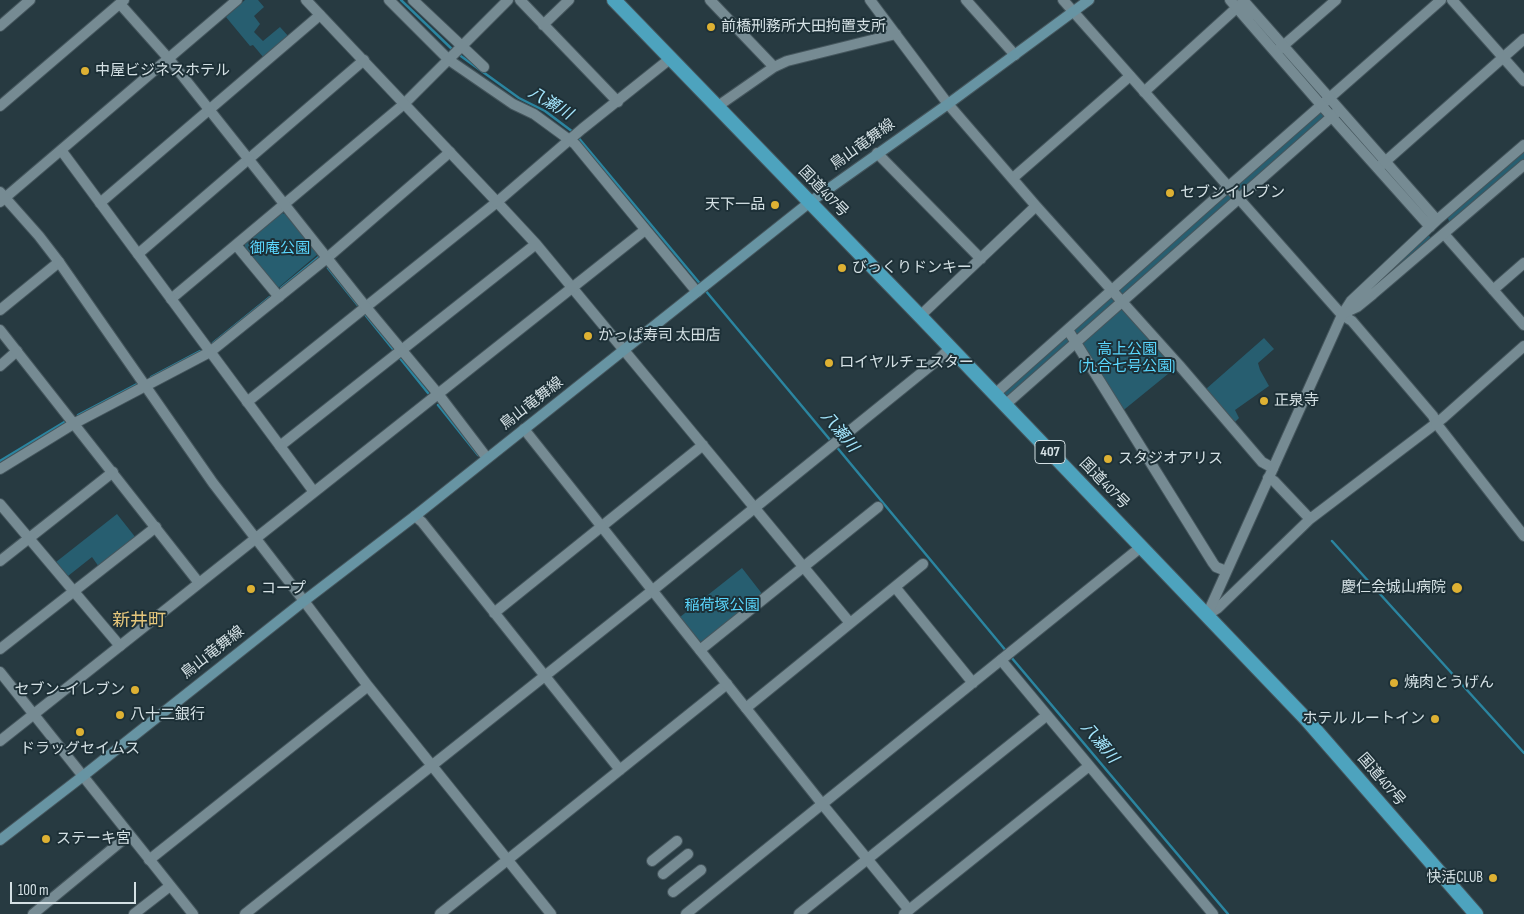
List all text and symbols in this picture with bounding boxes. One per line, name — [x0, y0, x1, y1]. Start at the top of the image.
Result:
place label: 前橋刑務所大田拘置支所 — [721, 18, 886, 36]
marker: 前橋刑務所大田拘置支所 — [705, 21, 717, 33]
place label: 中屋ビジネスホテル — [95, 62, 230, 80]
marker: 中屋ビジネスホテル — [79, 65, 91, 77]
water label: 八瀬川 — [524, 83, 576, 125]
street label: 鳥山竜舞線 — [827, 116, 899, 174]
street label: 国道407号 — [794, 163, 852, 221]
place label: セブンイレブン — [1180, 184, 1285, 202]
marker: セブンイレブン — [1164, 187, 1176, 199]
place label: 天下一品 — [705, 196, 765, 214]
marker: 天下一品 — [769, 199, 781, 211]
park label: 御庵公園 — [250, 240, 310, 258]
place label: びっくりドンキー — [852, 259, 972, 277]
marker: びっくりドンキー — [836, 262, 848, 274]
place label: かっぱ寿司 太田店 — [598, 327, 720, 345]
marker: かっぱ寿司 太田店 — [582, 330, 594, 342]
park label: 高上公園 (九合七号公園) — [1079, 341, 1175, 376]
place label: ロイヤルチェスター — [839, 354, 974, 372]
marker: ロイヤルチェスター — [823, 357, 835, 369]
street label: 鳥山竜舞線 — [497, 374, 567, 434]
place label: 正泉寺 — [1274, 392, 1319, 410]
marker: 正泉寺 — [1258, 395, 1270, 407]
water label: 八瀬川 — [816, 407, 862, 457]
road number: 407 — [1035, 441, 1065, 464]
place label: スタジオアリス — [1118, 450, 1223, 468]
marker: スタジオアリス — [1102, 453, 1114, 465]
street label: 国道407号 — [1075, 455, 1133, 513]
place label: 慶仁会城山病院 — [1341, 579, 1446, 597]
place label: コープ — [261, 580, 306, 598]
marker: 慶仁会城山病院 — [1450, 581, 1464, 595]
marker: コープ — [245, 583, 257, 595]
park label: 稲荷塚公園 — [685, 597, 759, 615]
district label: 新井町 — [112, 610, 166, 632]
street label: 鳥山竜舞線 — [178, 623, 248, 683]
place label: 焼肉とうげん — [1404, 674, 1494, 692]
marker: 焼肉とうげん — [1388, 677, 1400, 689]
place label: セブン-イレブン — [14, 681, 125, 699]
marker: セブン-イレブン — [129, 684, 141, 696]
place label: 八十二銀行 — [130, 706, 205, 724]
marker: 八十二銀行 — [114, 709, 126, 721]
place label: ホテル ルートイン — [1303, 710, 1425, 728]
marker: ホテル ルートイン — [1429, 713, 1441, 725]
water label: 八瀬川 — [1076, 718, 1122, 768]
marker: ドラッグセイムス — [74, 726, 86, 738]
place label: ドラッグセイムス — [20, 740, 140, 758]
street label: 国道407号 — [1353, 750, 1409, 810]
place label: ステーキ宮 — [56, 830, 131, 848]
marker: ステーキ宮 — [40, 833, 52, 845]
place label: 快活CLUB — [1426, 869, 1483, 887]
scale bar — [12, 872, 139, 904]
marker: 快活CLUB — [1487, 872, 1499, 884]
text: 100 m — [18, 881, 49, 900]

